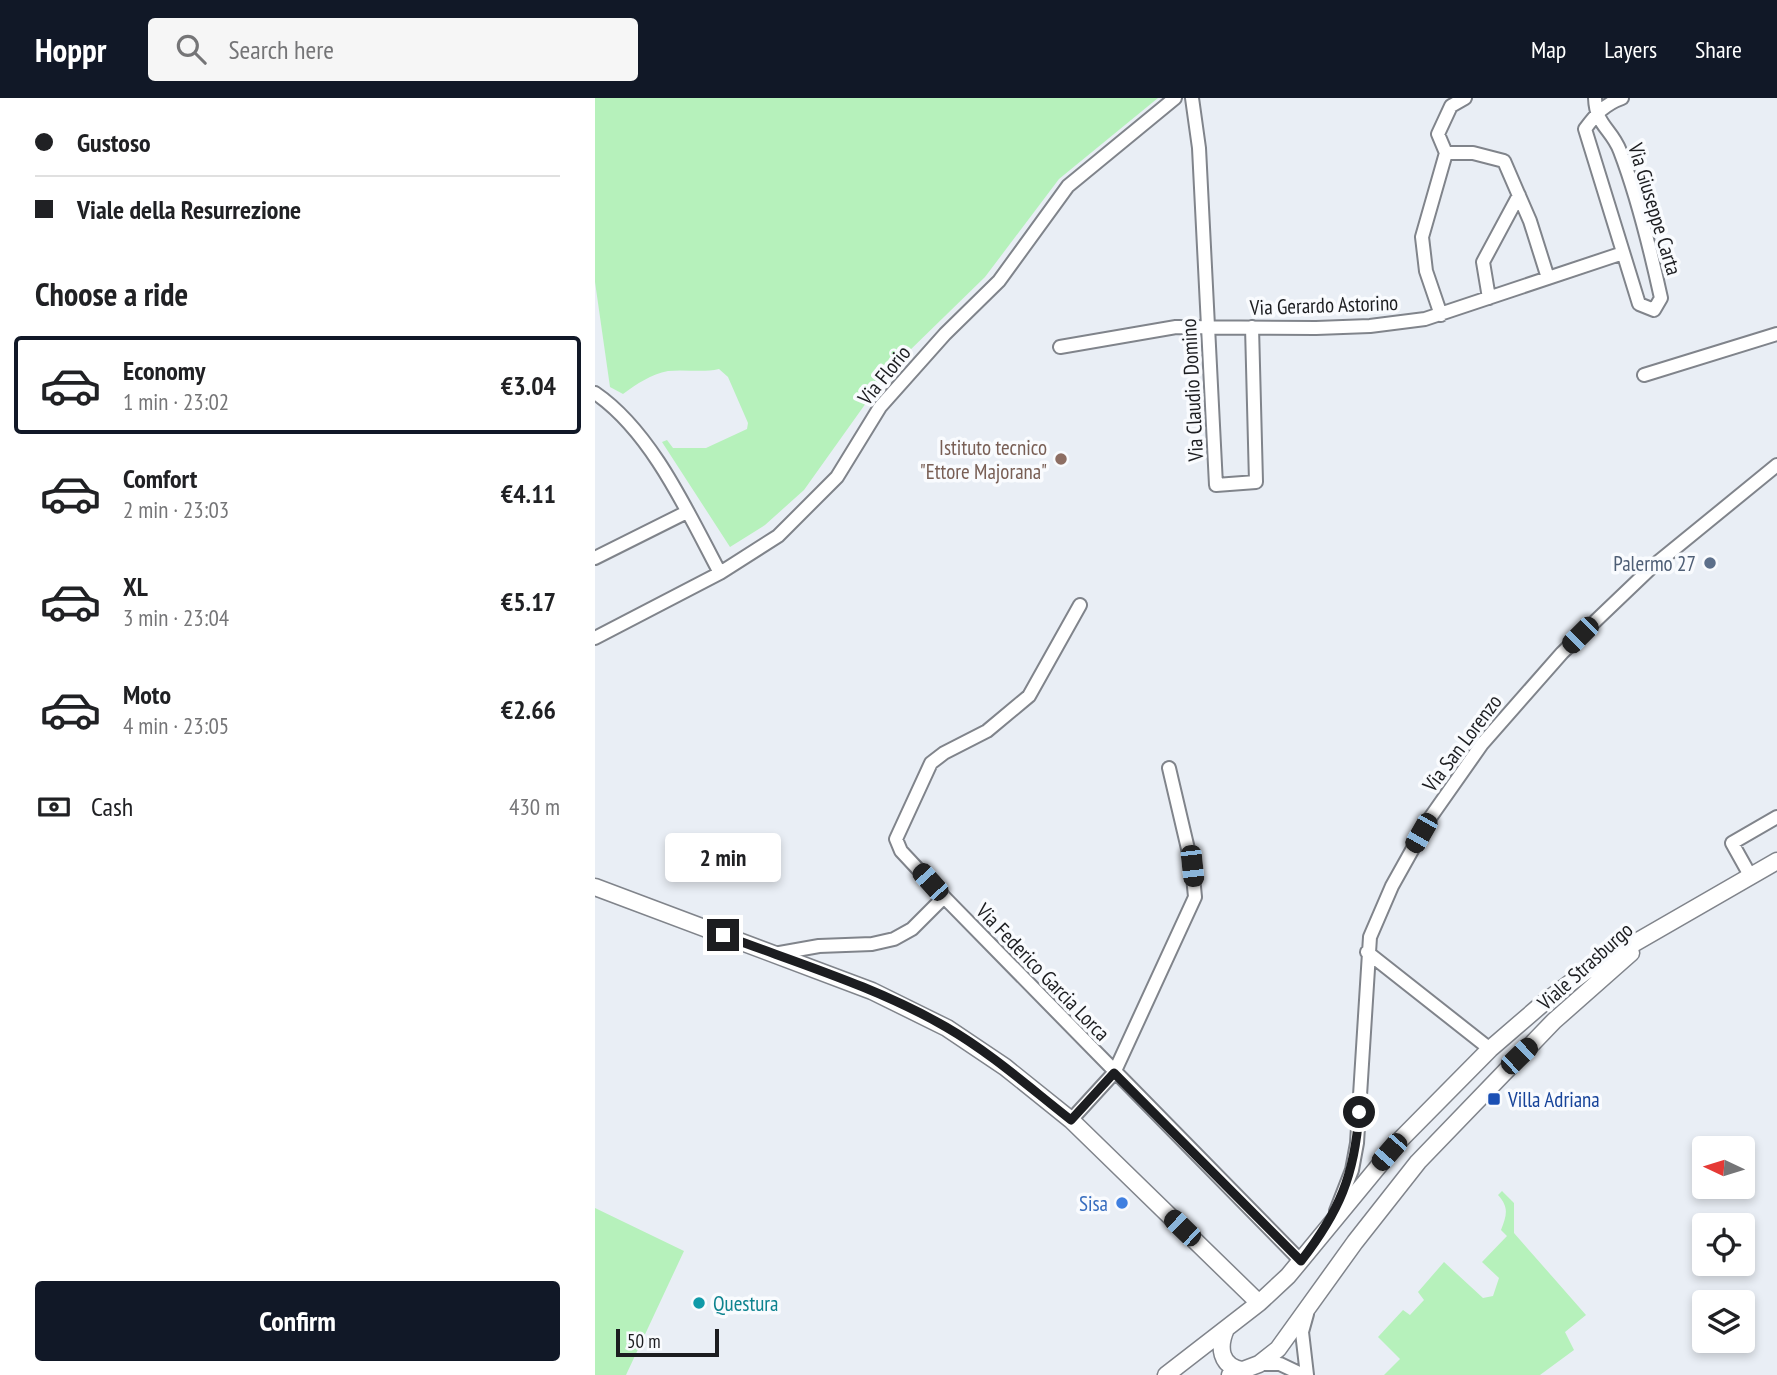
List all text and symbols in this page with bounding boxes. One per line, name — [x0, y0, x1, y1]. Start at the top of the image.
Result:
search box — [148, 18, 638, 81]
text: Hoppr — [35, 28, 106, 71]
icon: search — [172, 30, 210, 68]
text: Search here — [228, 33, 334, 66]
text: Map — [1531, 34, 1566, 65]
text: Layers — [1604, 34, 1657, 65]
text: Share — [1695, 34, 1742, 65]
text: Gustoso — [77, 126, 151, 159]
street label: Via Giuseppe Carta — [1622, 139, 1688, 278]
text: Viale della Resurrezione — [77, 193, 301, 226]
text: Choose a ride — [35, 273, 188, 315]
street label: Via Gerardo Astorino — [1248, 289, 1399, 321]
street label: Via Claudio Domino — [1175, 318, 1209, 463]
street label: Via Florio — [851, 340, 916, 411]
icon: car — [39, 354, 102, 417]
text: Economy — [123, 354, 205, 387]
text: €3.04 — [501, 369, 556, 402]
text: 1 min · 23:02 — [123, 387, 229, 416]
place label: Istituto tecnico "Ettore Majorana" — [920, 434, 1047, 485]
marker: Istituto tecnico "Ettore Majorana" — [1053, 451, 1069, 467]
icon: car — [39, 462, 102, 525]
text: Comfort — [123, 462, 197, 495]
text: €4.11 — [501, 477, 556, 510]
text: 2 min · 23:03 — [123, 495, 229, 524]
place label: Palermo 27 — [1613, 550, 1696, 577]
marker: Palermo 27 — [1702, 555, 1718, 571]
icon: car — [39, 570, 102, 633]
text: XL — [123, 570, 148, 603]
text: €5.17 — [501, 585, 556, 618]
text: 3 min · 23:04 — [123, 603, 229, 632]
car — [1558, 613, 1603, 657]
icon: car — [39, 678, 102, 741]
text: Moto — [123, 678, 171, 711]
street label: Via San Lorenzo — [1416, 689, 1507, 798]
text: €2.66 — [501, 693, 556, 726]
text: 4 min · 23:05 — [123, 711, 229, 740]
icon: cash — [35, 788, 73, 826]
text: Cash — [91, 790, 133, 823]
text: 430 m — [509, 792, 560, 821]
car — [1402, 810, 1441, 856]
callout: 2 min — [665, 834, 781, 882]
text: 2 min — [700, 843, 746, 872]
car — [1180, 844, 1205, 888]
car — [909, 859, 952, 905]
street label: Via Federico Garcia Lorca — [970, 897, 1116, 1047]
street label: Viale Strasburgo — [1531, 916, 1638, 1016]
route end — [707, 919, 739, 951]
car — [1497, 1034, 1542, 1078]
place label: Villa Adriana — [1507, 1086, 1600, 1113]
marker: Villa Adriana — [1486, 1091, 1502, 1107]
route start — [1343, 1096, 1375, 1128]
car — [1368, 1129, 1411, 1175]
north arrow — [1692, 1136, 1755, 1199]
map controls — [1692, 1136, 1755, 1353]
place label: Sisa — [1079, 1190, 1108, 1217]
marker: Sisa — [1114, 1195, 1130, 1211]
car — [1160, 1206, 1205, 1250]
button: locate — [1692, 1213, 1755, 1276]
button: Confirm — [35, 1281, 560, 1361]
place label: Questura — [713, 1290, 778, 1317]
button: layers — [1692, 1290, 1755, 1353]
marker: Questura — [691, 1295, 707, 1311]
scale bar — [616, 1326, 719, 1358]
text: 50 m — [627, 1329, 661, 1353]

